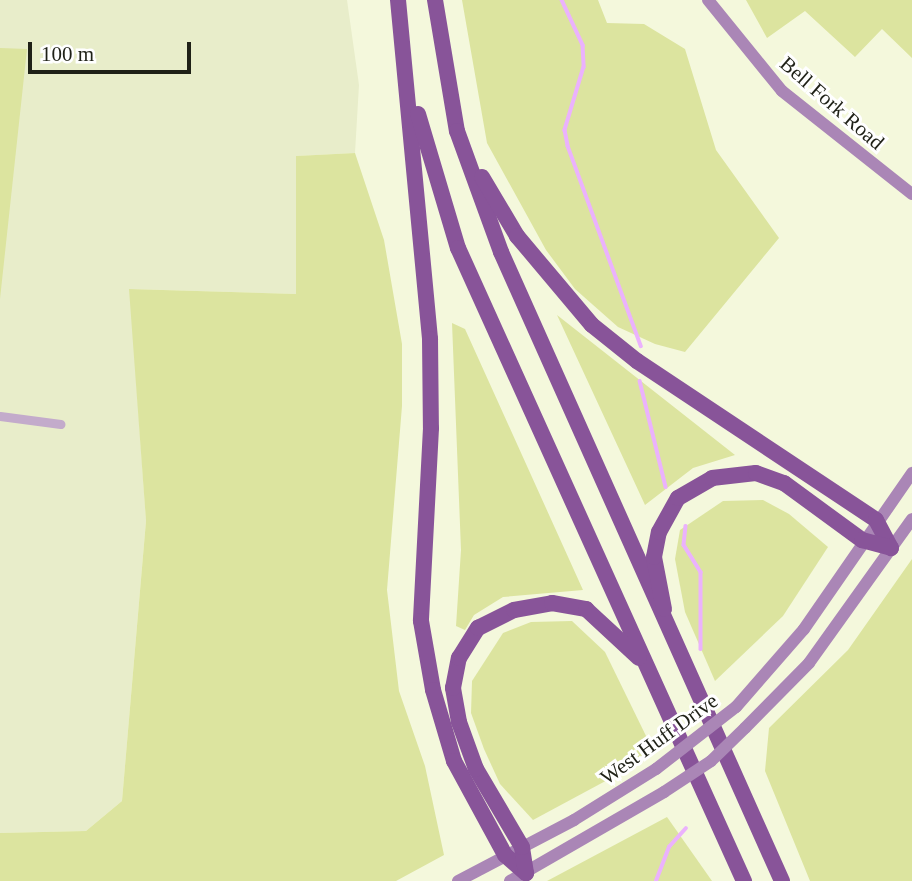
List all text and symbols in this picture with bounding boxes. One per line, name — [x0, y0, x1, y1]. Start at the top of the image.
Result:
scale bar — [32, 28, 194, 72]
text: 100 m — [41, 42, 94, 66]
street label: Bell Fork Road — [775, 51, 889, 155]
street label: West Huff Drive — [595, 688, 723, 790]

